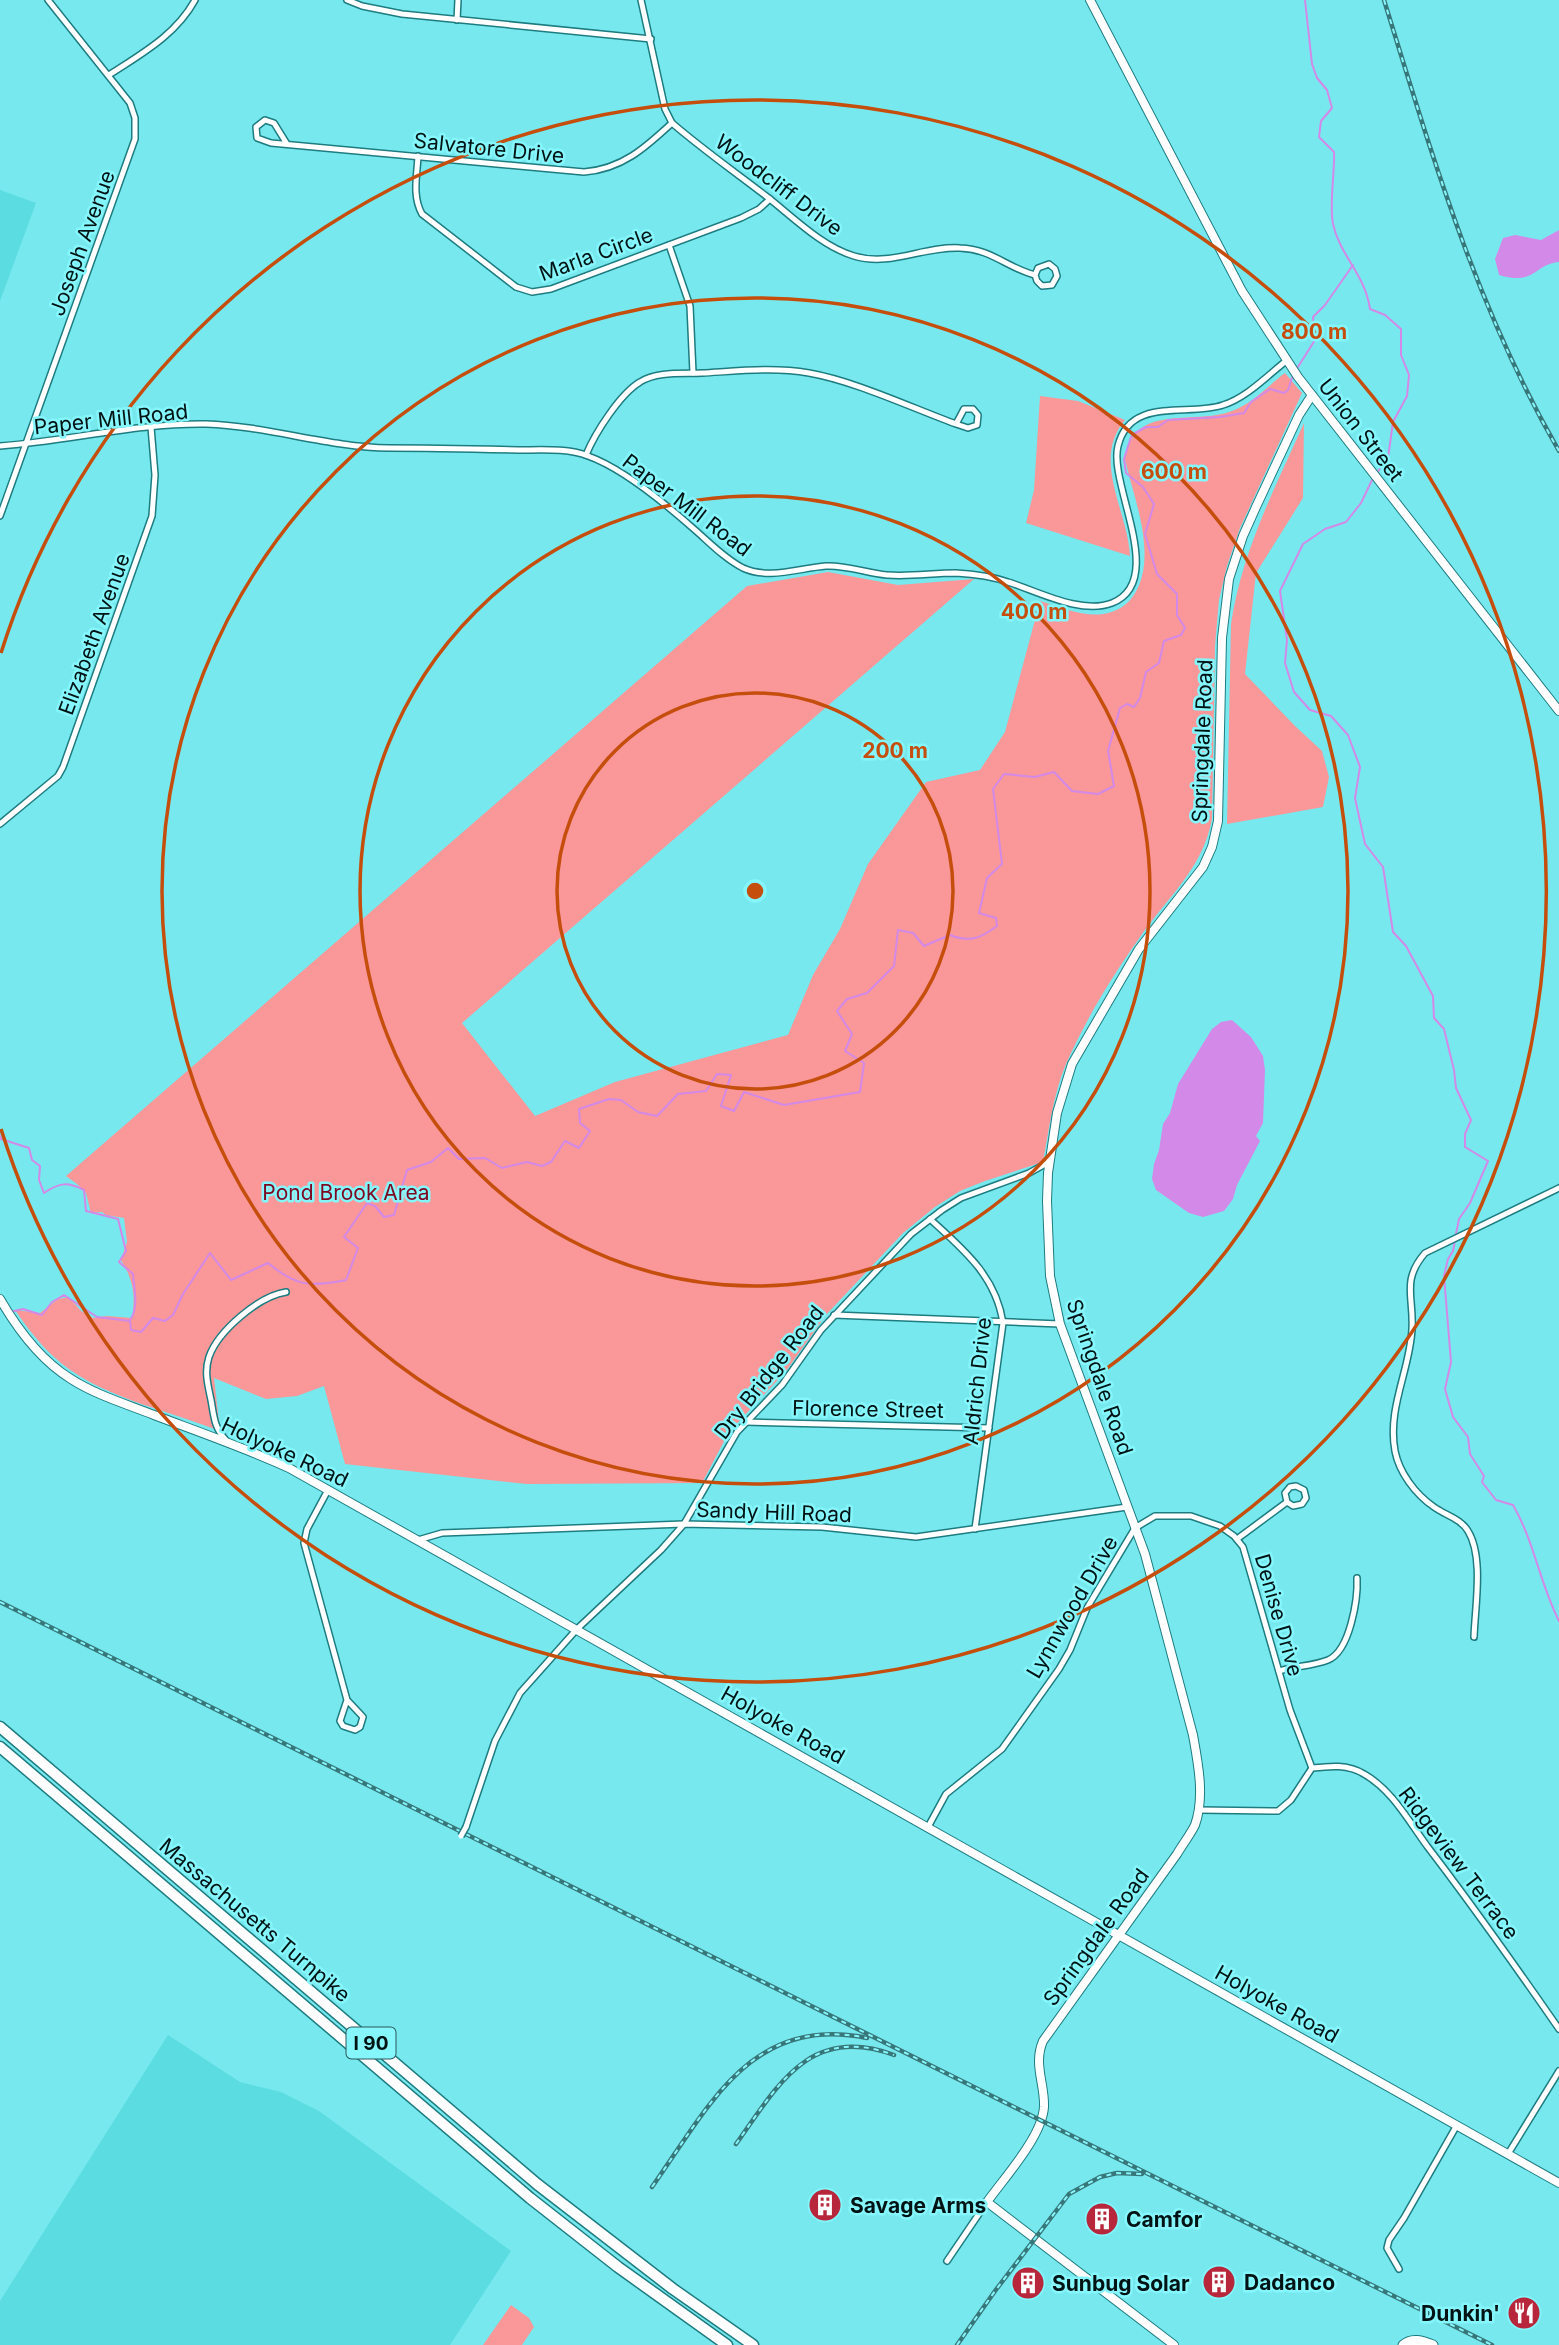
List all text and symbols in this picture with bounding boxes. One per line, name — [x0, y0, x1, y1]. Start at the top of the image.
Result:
street label: Salvatore Drive — [413, 128, 565, 168]
street label: Woodcliff Drive — [711, 129, 847, 241]
street label: Joseph Avenue — [44, 167, 120, 319]
street label: Marla Circle — [536, 222, 656, 286]
text: 800 m — [1281, 319, 1347, 344]
street label: Union Street — [1313, 374, 1409, 486]
street label: Paper Mill Road — [33, 398, 189, 440]
street label: Paper Mill Road — [618, 448, 756, 562]
text: 600 m — [1141, 459, 1207, 484]
street label: Elizabeth Avenue — [53, 550, 135, 718]
text: 400 m — [1001, 599, 1067, 624]
street label: Springdale Road — [1187, 659, 1217, 823]
text: 200 m — [862, 738, 928, 763]
centre of rings — [743, 879, 767, 903]
park label: Pond Brook Area — [262, 1180, 430, 1205]
street label: Springdale Road — [1062, 1296, 1138, 1458]
street label: Dry Bridge Road — [709, 1300, 829, 1444]
street label: Aldrich Drive — [958, 1316, 996, 1446]
street label: Florence Street — [792, 1395, 944, 1423]
street label: Holyoke Road — [218, 1412, 352, 1492]
street label: Sandy Hill Road — [696, 1497, 852, 1527]
street label: Lynnwood Drive — [1021, 1531, 1123, 1683]
street label: Denise Drive — [1250, 1551, 1308, 1679]
street label: Holyoke Road — [717, 1681, 849, 1769]
street label: Ridgeview Terrace — [1394, 1782, 1524, 1944]
street label: Massachusetts Turnpike — [155, 1833, 355, 2007]
street label: Springdale Road — [1038, 1864, 1154, 2010]
street label: Holyoke Road — [1211, 1960, 1343, 2048]
road number: I 90 — [346, 2027, 396, 2058]
building icon: Savage Arms — [806, 2186, 844, 2224]
place label: Savage Arms — [850, 2193, 986, 2218]
building icon: Camfor — [1083, 2200, 1121, 2238]
place label: Camfor — [1126, 2207, 1203, 2232]
building icon: Dadanco — [1200, 2263, 1238, 2301]
building icon: Sunbug Solar — [1009, 2264, 1047, 2302]
place label: Dadanco — [1244, 2270, 1335, 2295]
place label: Sunbug Solar — [1052, 2271, 1190, 2296]
restaurant icon: Dunkin' — [1505, 2294, 1543, 2332]
place label: Dunkin' — [1421, 2301, 1500, 2326]

